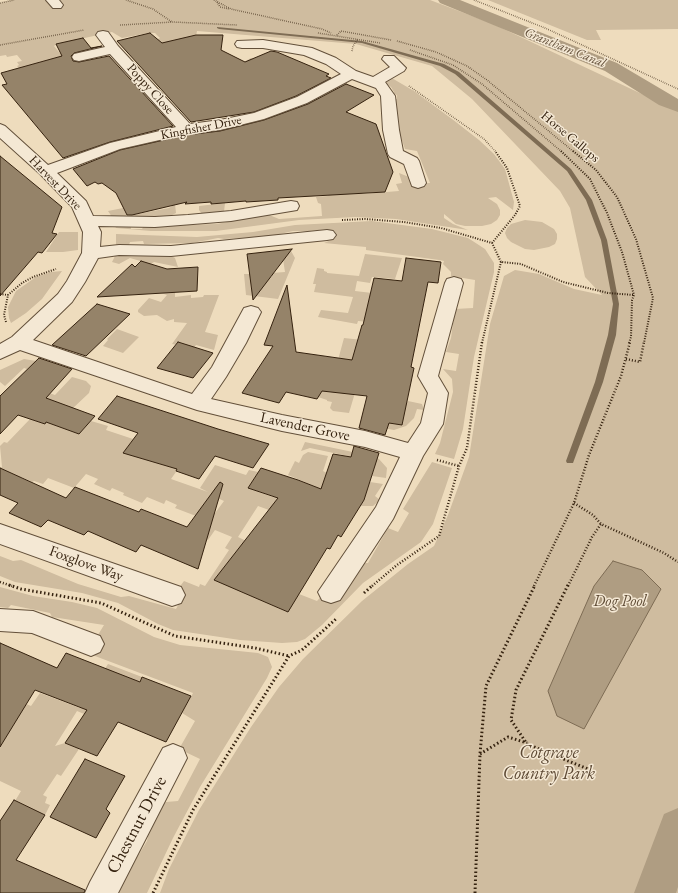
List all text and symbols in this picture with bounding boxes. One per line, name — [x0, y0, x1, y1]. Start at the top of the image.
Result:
water label: Grantham Canal — [522, 25, 608, 71]
street label: Poppy Close — [123, 61, 177, 117]
street label: Horse Gallops — [538, 108, 602, 166]
street label: Kingfisher Drive — [159, 113, 243, 143]
street label: Harvest Drive — [25, 153, 85, 213]
street label: Lavender Grove — [259, 409, 351, 445]
street label: Foxglove Way — [46, 542, 126, 586]
water label: Dog Pool — [593, 592, 647, 612]
park label: Cotgrave Country Park — [503, 742, 595, 784]
street label: Chestnut Drive — [102, 773, 172, 877]

